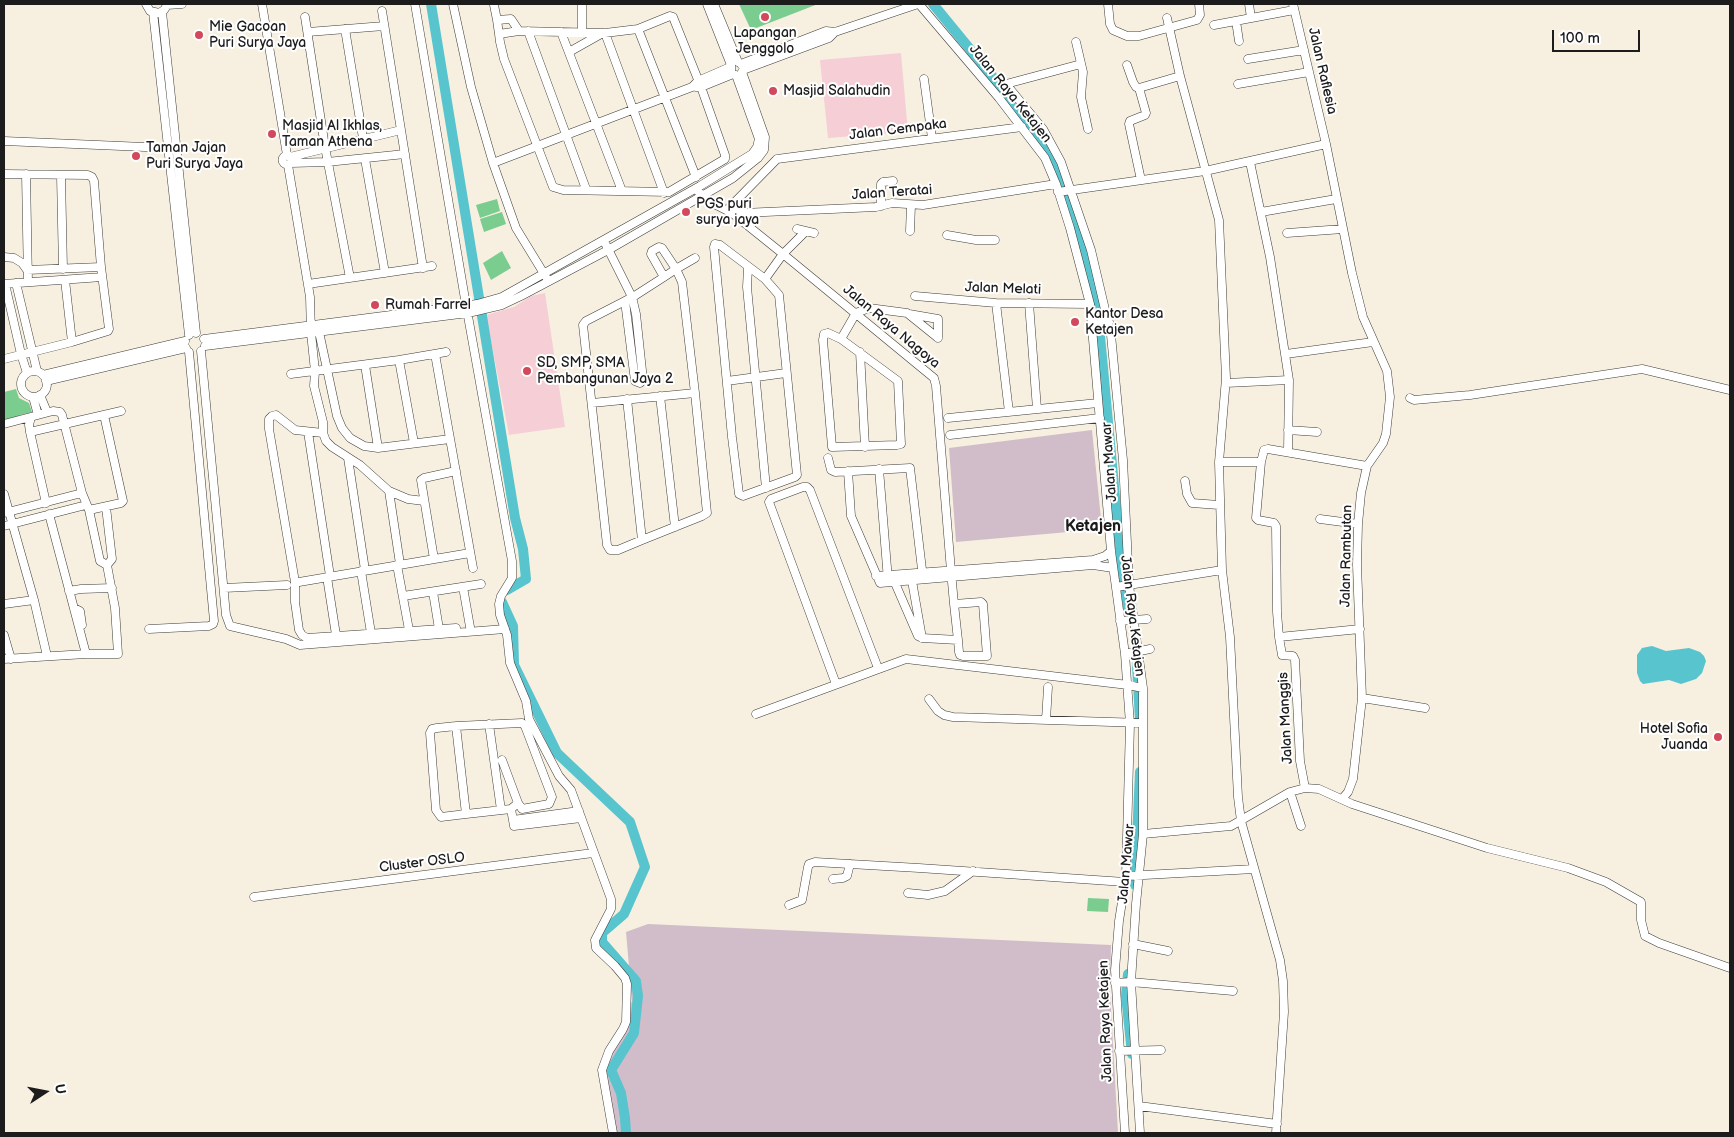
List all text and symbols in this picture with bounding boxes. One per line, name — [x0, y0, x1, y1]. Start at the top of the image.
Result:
marker: Lapangan Jenggolo — [759, 11, 771, 23]
place label: Mie Gacoan Puri Surya Jaya — [209, 19, 306, 52]
scale bar — [1554, 20, 1642, 52]
place label: Lapangan Jenggolo — [733, 25, 797, 58]
street label: Jalan Raflesia — [1304, 26, 1340, 116]
marker: Mie Gacoan Puri Surya Jaya — [193, 29, 205, 41]
text: 100 m — [1560, 29, 1600, 48]
street label: Jalan Raya Ketajen — [965, 41, 1055, 147]
place label: Masjid Salahudin — [783, 83, 890, 99]
marker: Masjid Salahudin — [767, 85, 779, 97]
street label: Jalan Cempaka — [848, 116, 948, 144]
place label: Masjid Al Ikhlas, Taman Athena — [282, 118, 382, 150]
marker: Masjid Al Ikhlas, Taman Athena — [266, 128, 278, 140]
place label: Taman Jajan Puri Surya Jaya — [146, 140, 243, 172]
marker: Taman Jajan Puri Surya Jaya — [130, 150, 142, 162]
street label: Jalan Teratai — [851, 182, 933, 204]
place label: PGS puri surya jaya — [696, 196, 759, 228]
marker: PGS puri surya jaya — [680, 206, 692, 218]
street label: Jalan Melati — [964, 279, 1042, 299]
street label: Jalan Raya Nagoya — [839, 282, 943, 372]
place label: Rumah Farrel — [385, 297, 471, 313]
marker: Rumah Farrel — [369, 299, 381, 311]
place label: Kantor Desa Ketajen — [1085, 306, 1164, 338]
marker: Kantor Desa Ketajen — [1069, 316, 1081, 328]
place label: SD, SMP, SMA Pembangunan Jaya 2 — [537, 355, 673, 388]
marker: SD, SMP, SMA Pembangunan Jaya 2 — [521, 365, 533, 377]
street label: Jalan Mawar — [1099, 422, 1121, 502]
street label: Jalan Rambutan — [1338, 505, 1356, 607]
district label: Ketajen — [1065, 517, 1121, 537]
street label: Jalan Raya Ketajen — [1116, 555, 1148, 677]
street label: Jalan Manggis — [1275, 672, 1297, 764]
place label: Hotel Sofia Juanda — [1640, 721, 1708, 754]
marker: Hotel Sofia Juanda — [1712, 731, 1724, 743]
street label: Jalan Mawar — [1115, 823, 1139, 905]
street label: Cluster OSLO — [378, 849, 466, 877]
street label: Jalan Raya Ketajen — [1095, 960, 1117, 1082]
north arrow — [20, 1067, 70, 1117]
text: U — [51, 1083, 70, 1096]

